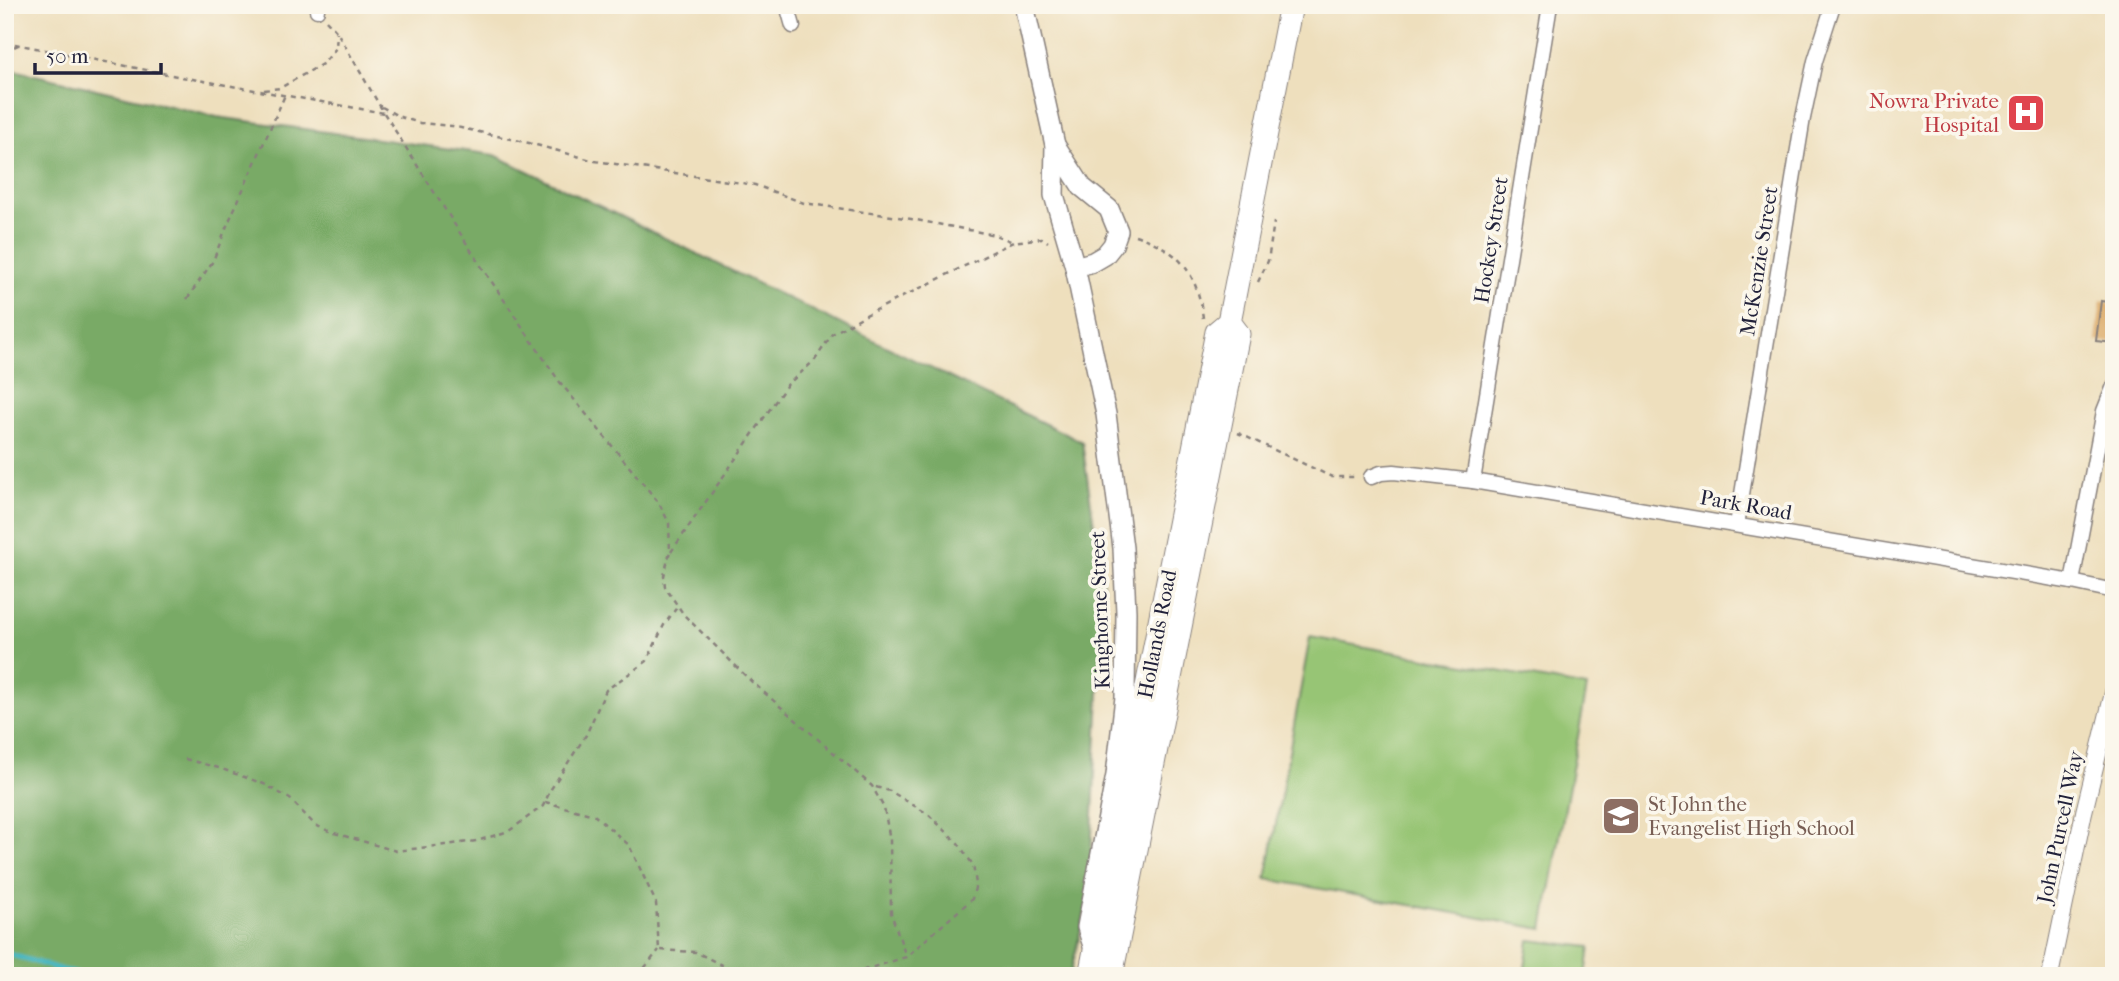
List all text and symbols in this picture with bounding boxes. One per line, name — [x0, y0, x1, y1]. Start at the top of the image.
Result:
scale bar — [35, 32, 161, 76]
text: 50 m — [46, 44, 89, 68]
place label: Nowra Private Hospital — [1869, 89, 1999, 137]
hospital icon: Nowra Private Hospital — [2005, 92, 2047, 134]
street label: Hockey Street — [1469, 174, 1513, 305]
street label: McKenzie Street — [1735, 184, 1783, 338]
street label: Park Road — [1698, 485, 1794, 525]
street label: Kinghorne Street — [1085, 530, 1115, 690]
street label: Hollands Road — [1133, 567, 1181, 700]
street label: John Purcell Way — [2032, 748, 2088, 907]
place label: St John the Evangelist High School — [1648, 792, 1855, 840]
school or university icon: St John the Evangelist High School — [1600, 795, 1642, 837]

